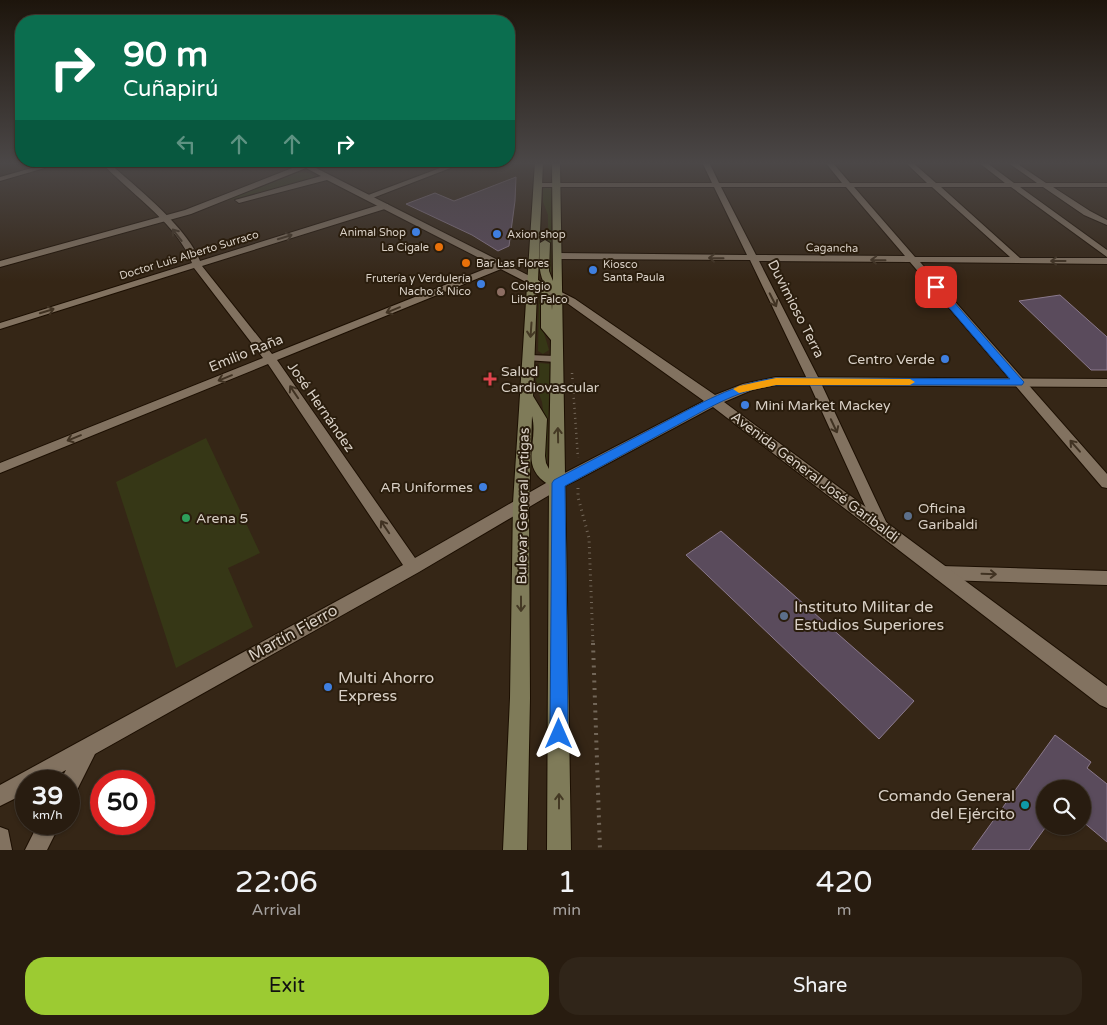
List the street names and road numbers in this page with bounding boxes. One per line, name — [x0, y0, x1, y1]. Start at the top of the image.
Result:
street label: Doctor Luis Alberto Surraco — [118, 228, 260, 282]
street label: Cagancha — [806, 241, 858, 255]
street label: Duvimioso Terra — [764, 257, 828, 361]
street label: Emilio Raña — [206, 330, 286, 376]
street label: José Hernández — [284, 359, 358, 455]
street label: Avenida General José Garibaldi — [728, 408, 902, 546]
street label: Bulevar General Artigas — [513, 427, 533, 585]
street label: Martín Fierro — [245, 600, 341, 666]

